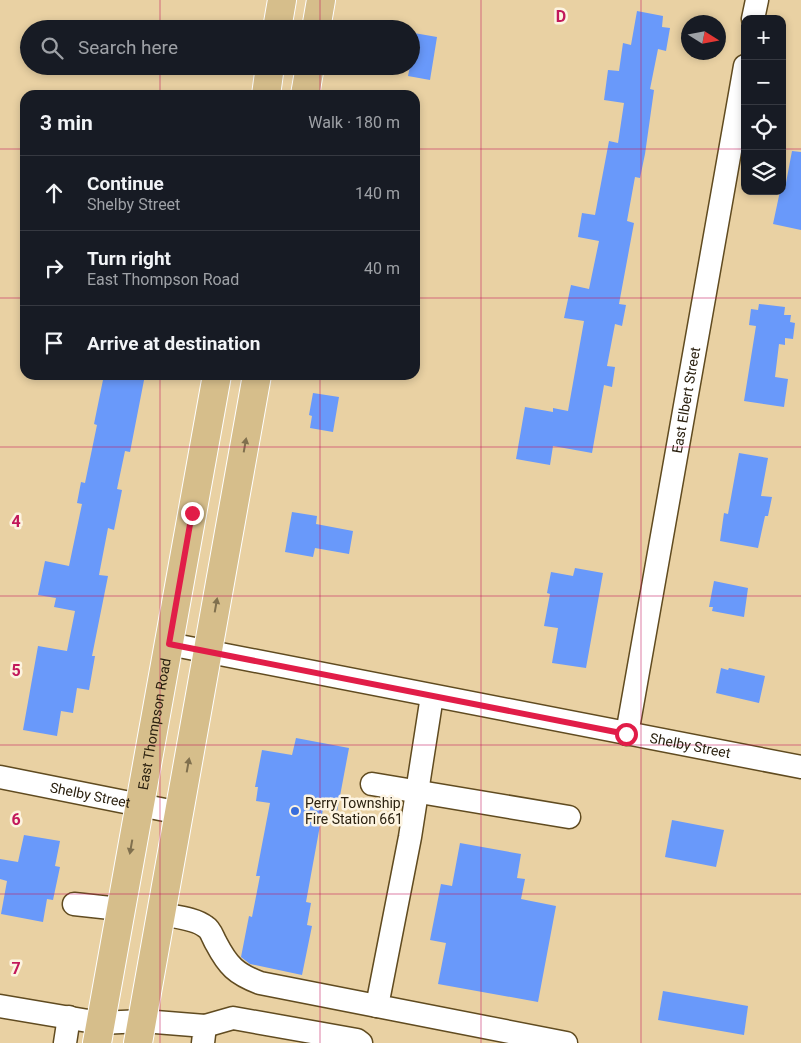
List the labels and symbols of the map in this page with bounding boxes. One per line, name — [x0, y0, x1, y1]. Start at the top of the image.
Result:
text: D — [556, 7, 566, 26]
north arrow — [681, 15, 726, 60]
street label: East Elbert Street — [669, 345, 703, 455]
one-way arrow — [241, 437, 249, 453]
route end — [181, 502, 204, 525]
text: 4 — [11, 512, 21, 531]
one-way arrow — [213, 597, 221, 613]
street label: East Thompson Road — [135, 657, 174, 791]
text: 5 — [11, 661, 21, 680]
route start — [615, 723, 638, 746]
street label: Shelby Street — [649, 730, 732, 761]
one-way arrow — [185, 757, 193, 773]
street label: Shelby Street — [49, 779, 132, 811]
place label: Perry Township Fire Station 661 — [305, 795, 403, 827]
marker: Perry Township Fire Station 661 — [289, 805, 301, 817]
text: 6 — [11, 810, 21, 829]
one-way arrow — [127, 839, 135, 855]
text: 7 — [11, 959, 21, 978]

